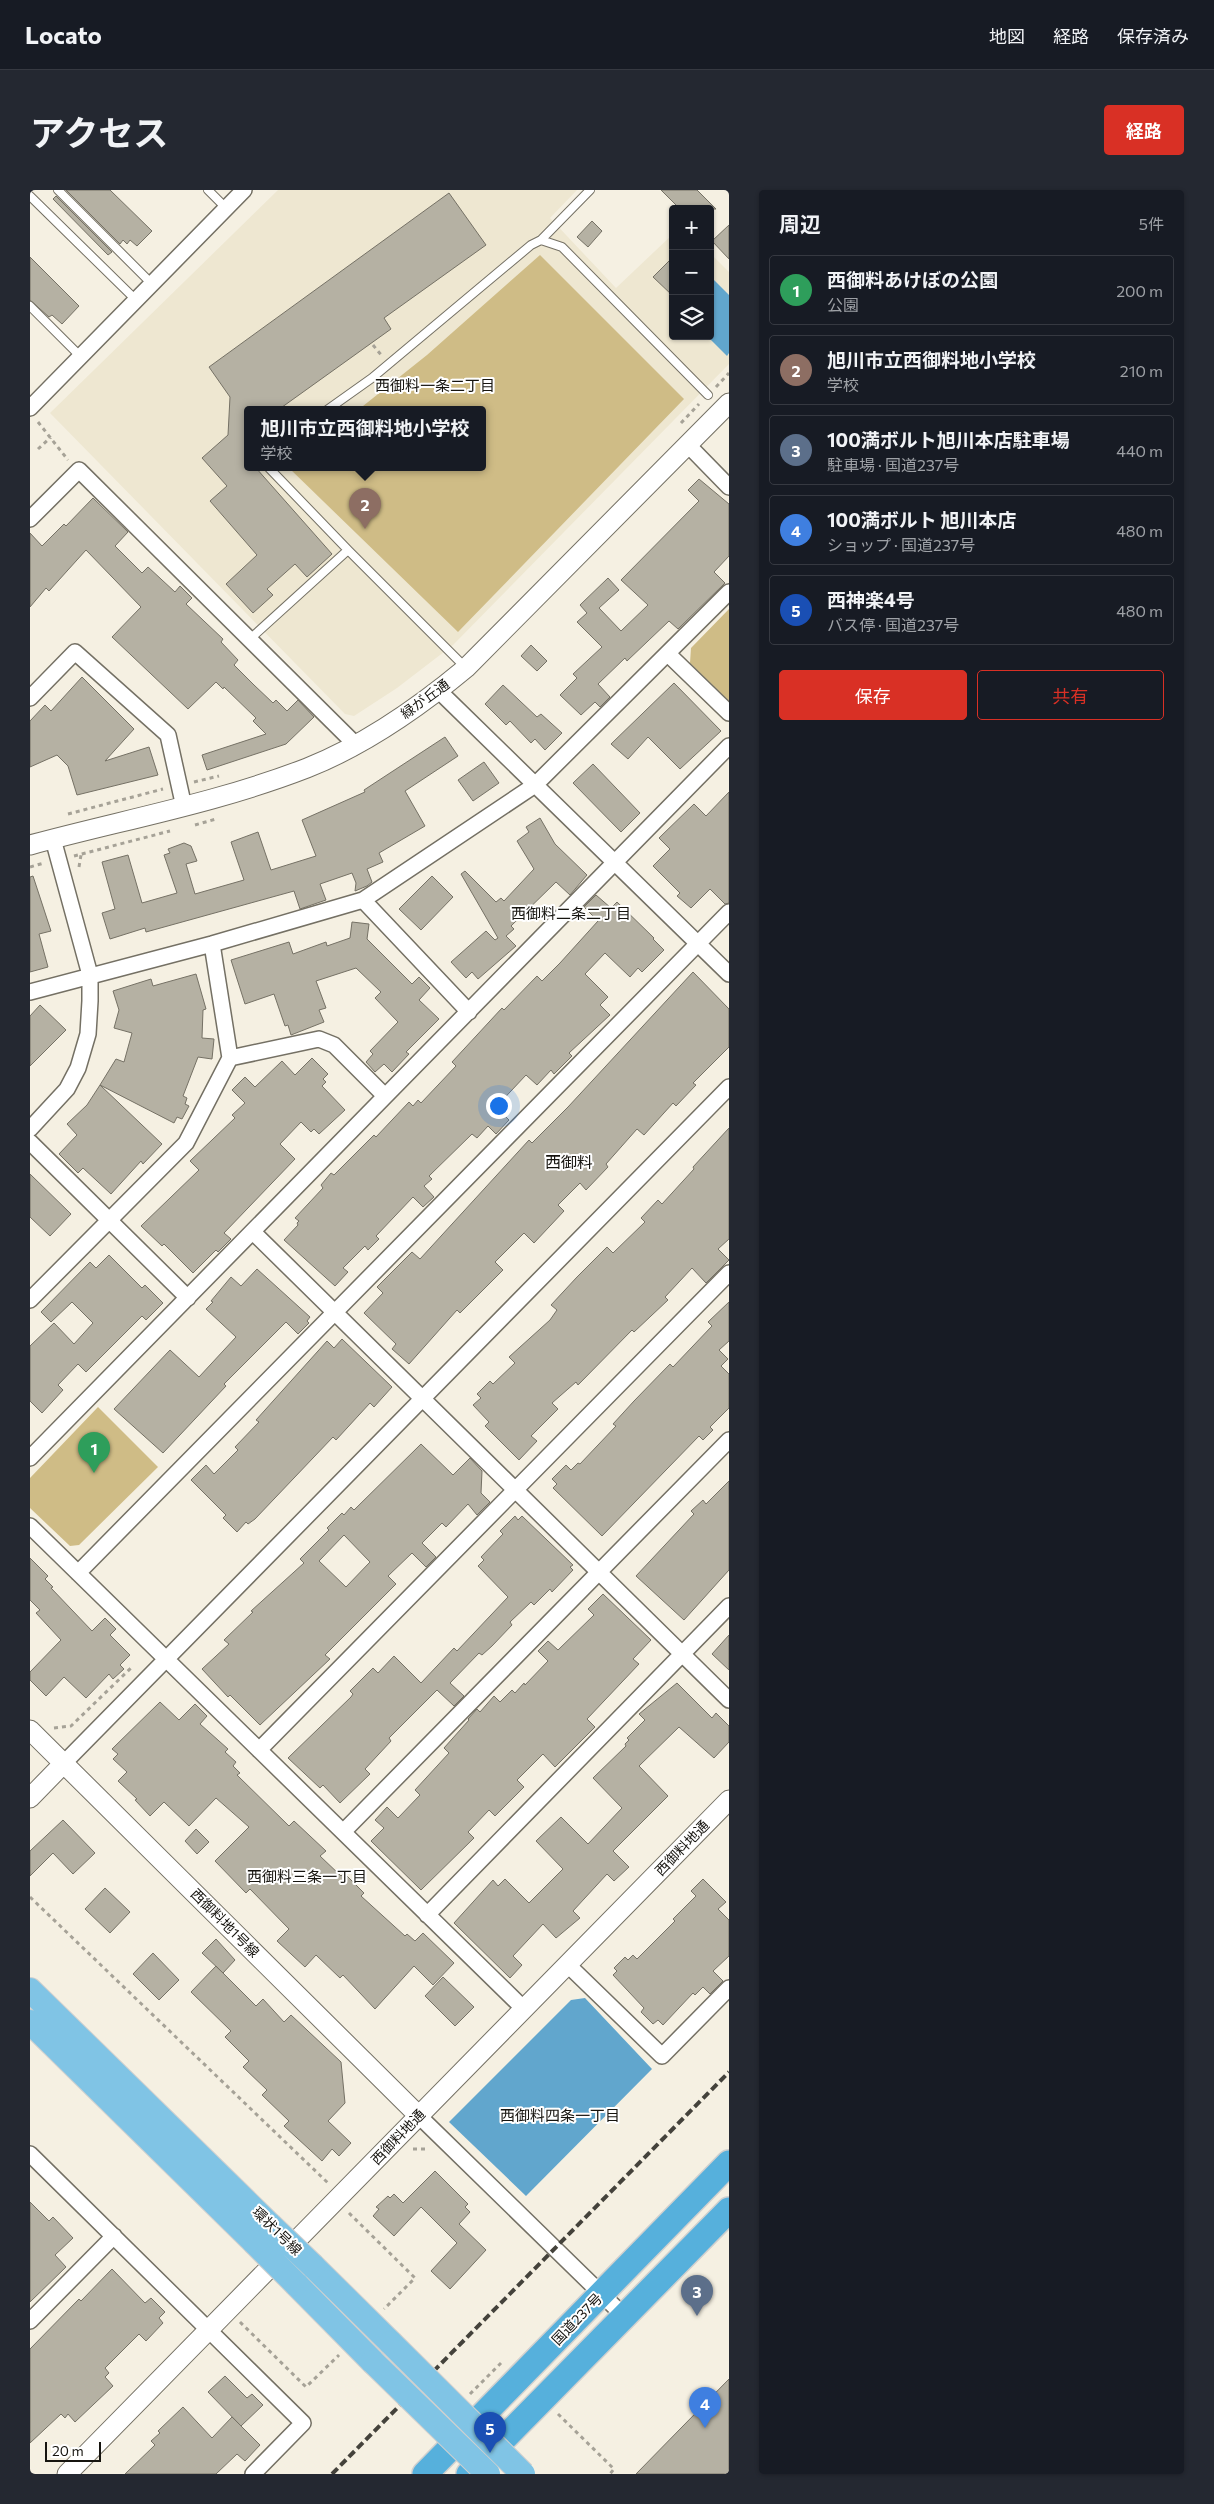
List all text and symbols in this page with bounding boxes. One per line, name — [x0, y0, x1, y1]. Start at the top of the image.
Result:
text: Locato — [25, 20, 102, 49]
text: 地図 — [989, 25, 1025, 47]
text: 経路 — [1053, 25, 1089, 47]
text: 保存済み — [1117, 25, 1189, 47]
button: 経路 — [1104, 105, 1184, 155]
text: アクセス — [30, 110, 168, 153]
map controls — [669, 205, 714, 340]
button: + — [669, 205, 714, 250]
text: 周辺 — [779, 211, 821, 236]
text: 5件 — [1139, 214, 1164, 233]
button: − — [669, 250, 714, 295]
text: 西御料あけぼの公園 — [827, 268, 998, 291]
text: 1 — [792, 281, 800, 300]
text: 200 m — [1116, 281, 1163, 300]
button: layers — [669, 295, 714, 340]
text: 公園 — [827, 295, 859, 314]
text: 旭川市立西御料地小学校 — [827, 348, 1036, 371]
text: 2 — [791, 361, 801, 380]
text: 210 m — [1120, 361, 1163, 380]
text: 学校 — [827, 375, 859, 394]
district label: 西御料一条二丁目 — [375, 376, 495, 394]
popup — [244, 406, 486, 471]
text: 旭川市立西御料地小学校 — [260, 416, 470, 439]
text: 100満ボルト旭川本店駐車場 — [827, 428, 1070, 451]
text: 3 — [791, 441, 801, 460]
text: 440 m — [1116, 441, 1163, 460]
text: 学校 — [260, 443, 293, 462]
text: 駐車場 · 国道237号 — [827, 455, 959, 474]
pin: 2 — [349, 488, 381, 529]
text: 100満ボルト 旭川本店 — [827, 508, 1016, 531]
text: 4 — [791, 521, 801, 540]
text: 480 m — [1116, 521, 1163, 540]
text: ショップ · 国道237号 — [827, 535, 975, 554]
text: 西神楽4号 — [827, 588, 915, 611]
text: 5 — [791, 601, 801, 620]
text: 480 m — [1116, 601, 1163, 620]
text: バス停 · 国道237号 — [827, 615, 959, 634]
button: 保存 — [779, 670, 967, 720]
button: 共有 — [977, 670, 1164, 720]
street label: 緑が丘通 — [397, 675, 452, 722]
district label: 西御料二条二丁目 — [511, 904, 631, 922]
your location — [486, 1093, 512, 1119]
district label: 西御料 — [545, 1152, 593, 1171]
pin: 1 — [78, 1432, 110, 1473]
street label: 西御料地通 — [651, 1817, 712, 1879]
district label: 西御料三条一丁目 — [247, 1867, 367, 1885]
street label: 西御料地1号線 — [188, 1885, 263, 1960]
street label: 西御料地通 — [367, 2106, 428, 2168]
district label: 西御料四条一丁目 — [500, 2106, 620, 2124]
street label: 環状1号線 — [249, 2203, 306, 2258]
pin: 3 — [681, 2275, 713, 2316]
street label: 国道237号 — [548, 2289, 605, 2348]
pin: 4 — [689, 2387, 721, 2428]
pin: 5 — [474, 2412, 506, 2453]
scale bar — [45, 2439, 101, 2462]
text: 20 m — [52, 2442, 84, 2459]

